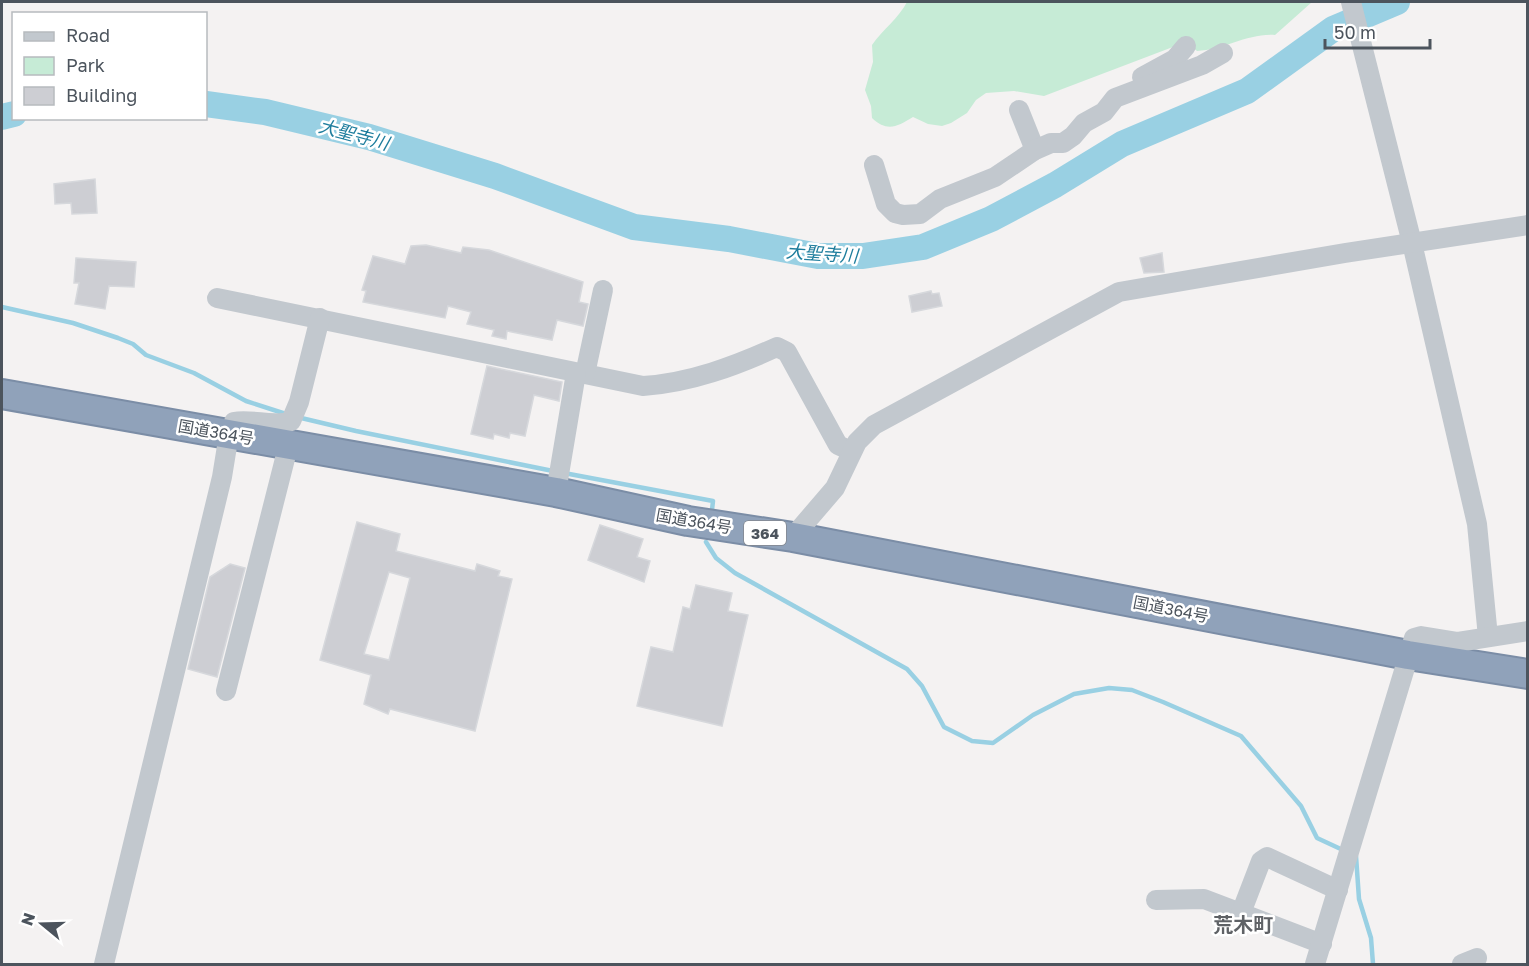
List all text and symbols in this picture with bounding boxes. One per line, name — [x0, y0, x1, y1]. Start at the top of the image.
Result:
legend — [12, 12, 207, 120]
scale bar — [1325, 12, 1430, 50]
text: 50 m — [1334, 21, 1376, 43]
text: Road — [66, 24, 110, 46]
text: Park — [66, 54, 105, 76]
text: Building — [66, 84, 137, 106]
water label: 大聖寺川 — [316, 114, 394, 154]
water label: 大聖寺川 — [785, 240, 861, 267]
street label: 国道364号 — [176, 415, 256, 449]
street label: 国道364号 — [654, 504, 734, 538]
road number: 364 — [744, 521, 786, 545]
street label: 国道364号 — [1131, 592, 1211, 626]
north arrow — [12, 894, 72, 954]
text: N — [16, 910, 39, 928]
district label: 荒木町 — [1213, 912, 1273, 936]

